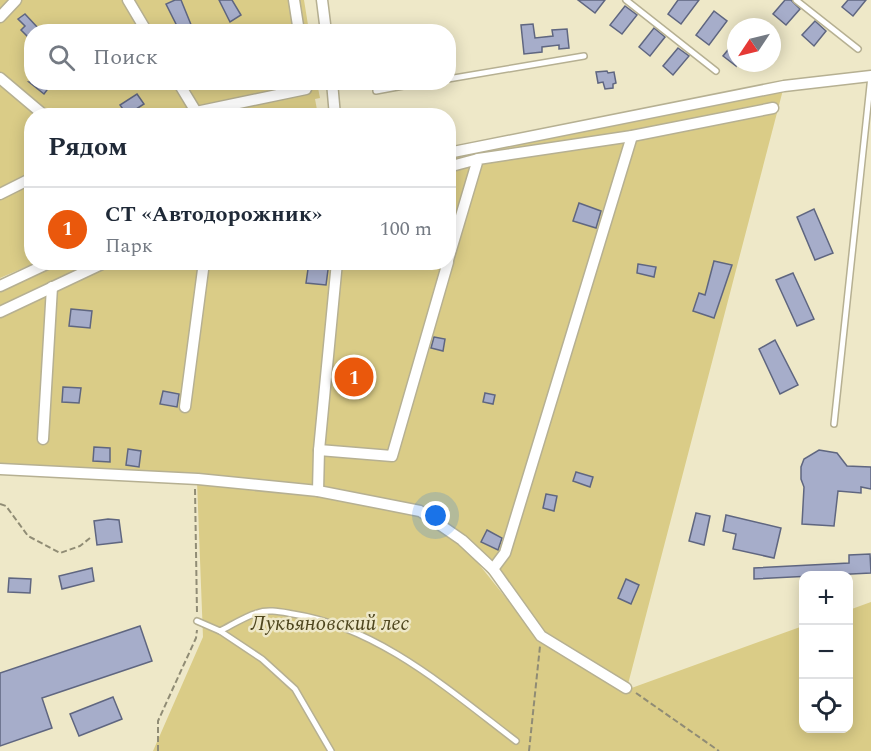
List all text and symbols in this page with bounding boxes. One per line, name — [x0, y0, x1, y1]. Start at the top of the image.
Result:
north arrow — [727, 18, 781, 72]
search box — [24, 24, 456, 90]
icon: search — [45, 41, 78, 74]
text: Поиск — [93, 41, 158, 74]
text: Рядом — [48, 127, 128, 167]
text: СТ «Автодорожник» — [105, 198, 322, 231]
text: 1 — [62, 214, 73, 244]
text: 100 m — [380, 214, 432, 244]
text: Парк — [105, 231, 153, 261]
pin: 1 — [334, 354, 374, 400]
your location — [421, 501, 450, 530]
map controls — [799, 571, 853, 733]
button: + — [799, 571, 853, 625]
park label: Лукьяновский лес — [250, 608, 409, 640]
button: − — [799, 625, 853, 679]
button: locate — [799, 679, 853, 733]

